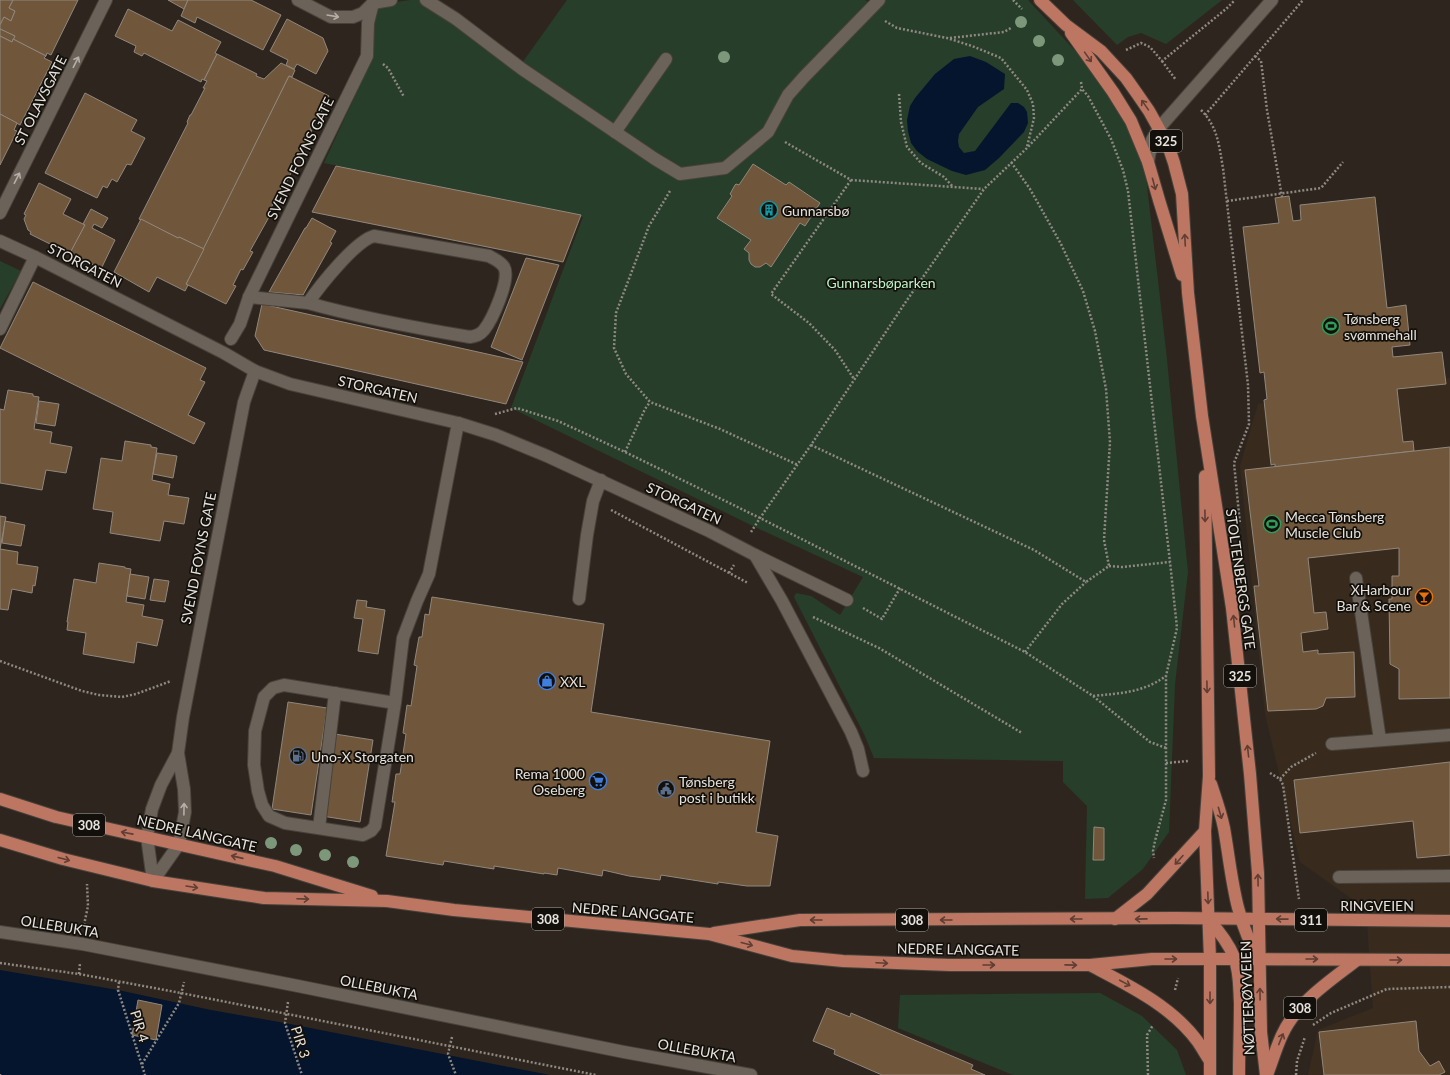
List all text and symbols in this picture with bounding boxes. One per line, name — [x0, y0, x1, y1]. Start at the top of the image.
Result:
one-way arrow — [326, 12, 339, 20]
street label: ST OLAVSGATE — [10, 52, 70, 148]
one-way arrow — [1084, 52, 1092, 63]
one-way arrow — [72, 56, 80, 68]
street label: SVEND FOYNS GATE — [263, 94, 337, 222]
one-way arrow — [1141, 99, 1149, 110]
road number: 325 — [1150, 130, 1182, 152]
one-way arrow — [14, 172, 22, 184]
one-way arrow — [1151, 177, 1158, 190]
building icon: Gunnarsbø — [759, 200, 779, 220]
place label: Gunnarsbø — [782, 202, 849, 219]
one-way arrow — [1181, 234, 1188, 247]
street label: STORGATEN — [45, 239, 125, 291]
park label: Gunnarsbøparken — [826, 274, 936, 291]
place label: Tønsberg svømmehall — [1344, 310, 1417, 343]
sports icon: Tønsberg svømmehall — [1321, 316, 1341, 336]
street label: STORGATEN — [337, 372, 419, 406]
street label: STORGATEN — [644, 478, 724, 528]
street label: SVEND FOYNS GATE — [177, 491, 219, 625]
street label: STOLTENBERGS GATE — [1223, 508, 1259, 650]
place label: Mecca Tønsberg Muscle Club — [1285, 508, 1384, 541]
one-way arrow — [1201, 509, 1209, 522]
sports icon: Mecca Tønsberg Muscle Club — [1262, 514, 1282, 534]
place label: XHarbour Bar & Scene — [1336, 581, 1411, 614]
bar icon: XHarbour Bar & Scene — [1414, 587, 1434, 607]
one-way arrow — [1230, 615, 1237, 628]
road number: 325 — [1224, 665, 1256, 687]
shop icon: XXL — [537, 671, 557, 691]
place label: XXL — [560, 673, 585, 690]
one-way arrow — [1203, 680, 1211, 693]
one-way arrow — [1244, 745, 1251, 758]
fuel station icon: Uno-X Storgaten — [288, 746, 308, 766]
place label: Uno-X Storgaten — [311, 748, 414, 765]
place label: Rema 1000 Oseberg — [515, 765, 585, 798]
supermarket icon: Rema 1000 Oseberg — [588, 771, 608, 791]
place label: Tønsberg post i butikk — [679, 773, 756, 806]
public building icon: Tønsberg post i butikk — [656, 779, 676, 799]
one-way arrow — [180, 803, 188, 816]
one-way arrow — [1217, 807, 1224, 820]
street label: NEDRE LANGGATE — [135, 811, 259, 855]
road number: 308 — [73, 814, 105, 836]
one-way arrow — [121, 829, 134, 837]
one-way arrow — [231, 853, 244, 860]
one-way arrow — [1175, 854, 1184, 865]
one-way arrow — [58, 856, 71, 863]
one-way arrow — [1254, 874, 1262, 887]
one-way arrow — [185, 883, 198, 891]
one-way arrow — [1204, 891, 1211, 904]
one-way arrow — [296, 895, 309, 903]
street label: RINGVEIEN — [1340, 897, 1414, 914]
street label: NEDRE LANGGATE — [571, 898, 695, 926]
road number: 308 — [532, 908, 564, 930]
road number: 308 — [896, 909, 928, 931]
road number: 311 — [1295, 909, 1327, 931]
street label: OLLEBUKTA — [20, 911, 101, 941]
one-way arrow — [1070, 915, 1083, 923]
one-way arrow — [1135, 915, 1148, 923]
one-way arrow — [1276, 915, 1289, 923]
one-way arrow — [810, 916, 823, 924]
one-way arrow — [940, 916, 953, 924]
street label: NEDRE LANGGATE — [897, 939, 1019, 959]
one-way arrow — [740, 941, 753, 948]
street label: NØTTERØYVEIEN — [1237, 941, 1257, 1055]
one-way arrow — [1164, 955, 1177, 963]
one-way arrow — [1305, 955, 1318, 963]
one-way arrow — [1389, 956, 1402, 964]
one-way arrow — [875, 959, 888, 966]
one-way arrow — [982, 961, 995, 969]
one-way arrow — [1064, 961, 1077, 969]
street label: OLLEBUKTA — [339, 971, 420, 1003]
one-way arrow — [1119, 980, 1131, 987]
one-way arrow — [1256, 988, 1264, 1001]
one-way arrow — [1206, 991, 1214, 1004]
road number: 308 — [1284, 997, 1316, 1019]
street label: PIR 4 — [127, 1008, 153, 1044]
street label: PIR 3 — [288, 1024, 314, 1060]
one-way arrow — [1278, 1033, 1285, 1045]
street label: OLLEBUKTA — [657, 1035, 738, 1065]

